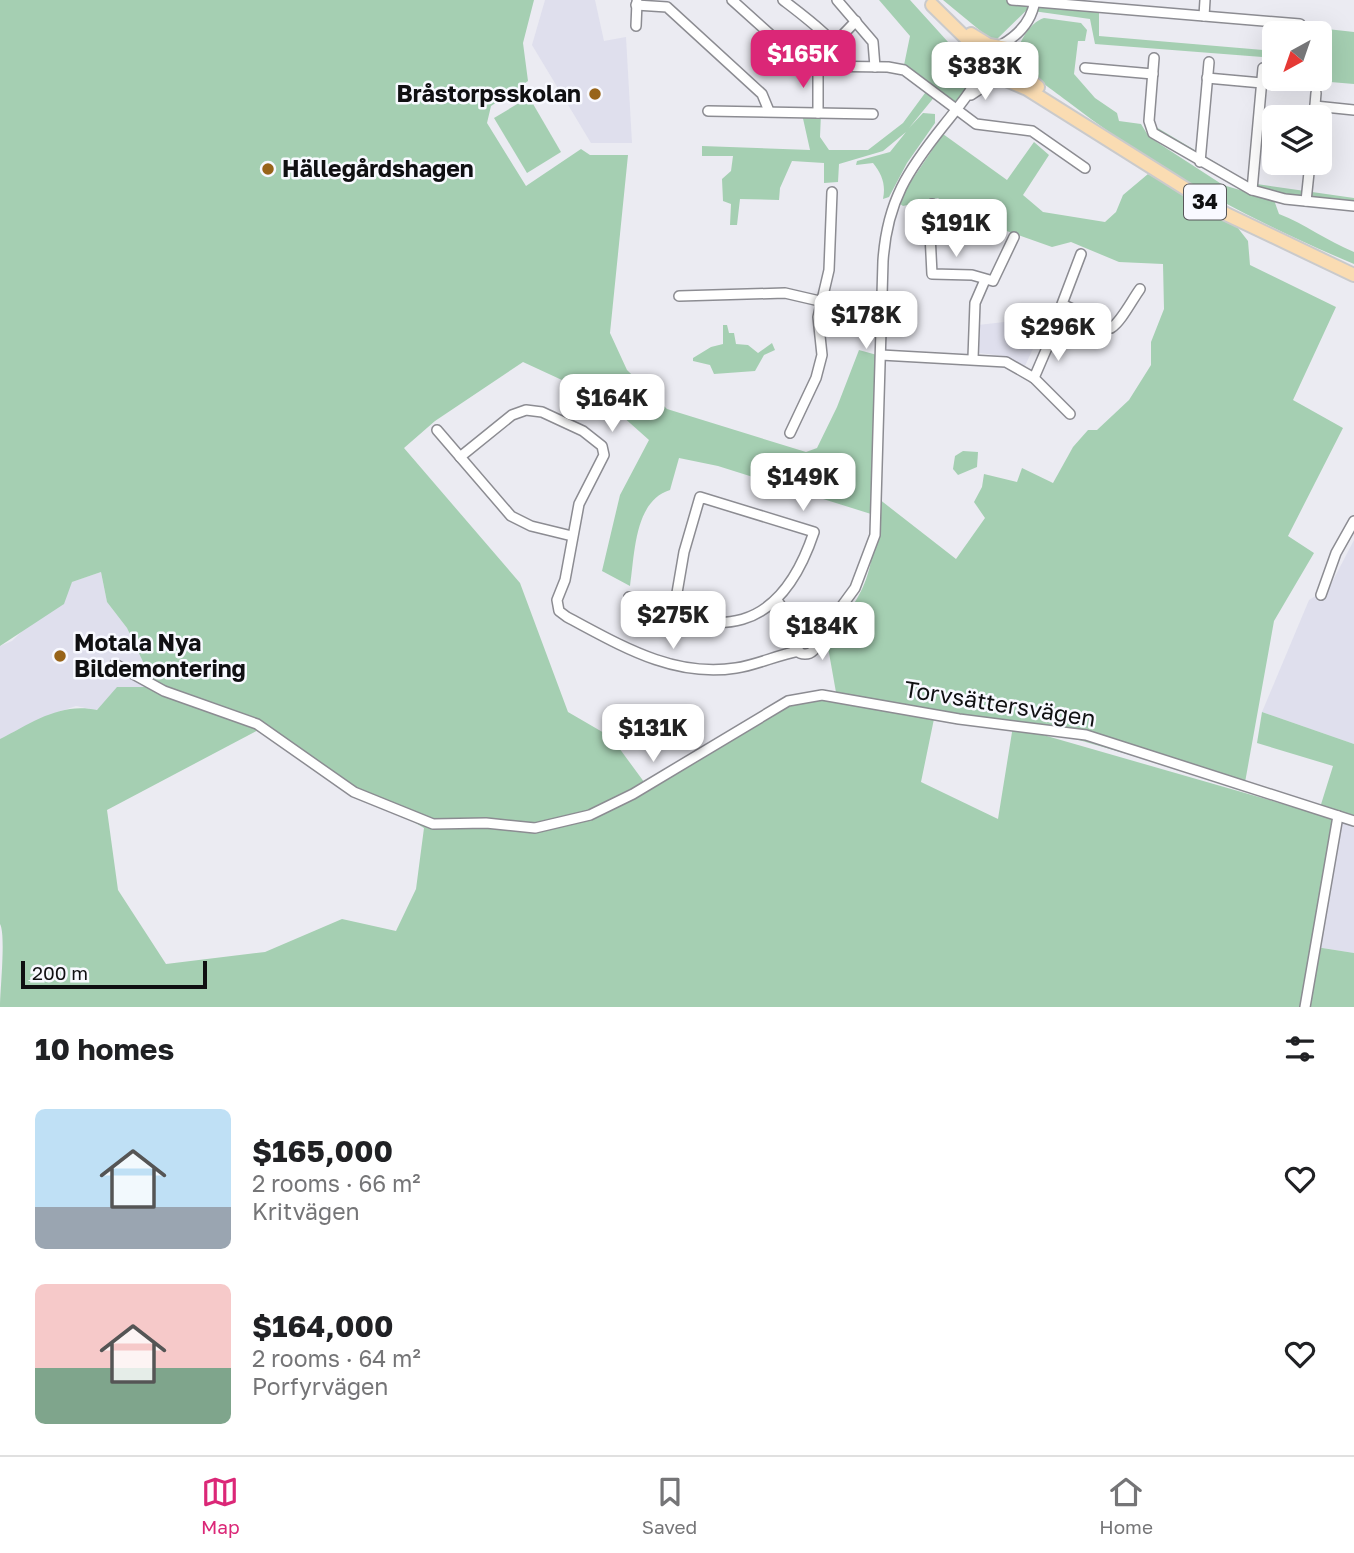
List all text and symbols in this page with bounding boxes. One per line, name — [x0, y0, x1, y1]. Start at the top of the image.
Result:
north arrow — [1262, 21, 1332, 91]
map controls — [1262, 21, 1332, 175]
pin: $165K — [754, 31, 852, 90]
text: $165K — [767, 39, 839, 67]
pin: $383K — [936, 42, 1034, 102]
text: $383K — [948, 51, 1022, 79]
place label: Bråstorpsskolan — [397, 79, 581, 107]
marker: Bråstorpsskolan — [587, 86, 603, 102]
button: layers — [1262, 105, 1332, 175]
place label: Hällegårdshagen — [282, 154, 474, 182]
marker: Hällegårdshagen — [260, 161, 276, 177]
road number: 34 — [1184, 184, 1226, 220]
pin: $191K — [907, 200, 1005, 259]
text: $191K — [921, 208, 991, 236]
pin: $178K — [817, 292, 915, 351]
text: $178K — [830, 300, 902, 328]
pin: $296K — [1009, 304, 1107, 363]
text: $296K — [1020, 312, 1096, 340]
pin: $164K — [563, 374, 661, 434]
text: $164K — [576, 383, 648, 411]
pin: $149K — [754, 454, 852, 513]
text: $149K — [767, 462, 839, 490]
pin: $275K — [624, 592, 722, 651]
text: $275K — [637, 600, 709, 628]
pin: $184K — [773, 602, 871, 662]
text: $184K — [785, 611, 859, 639]
place label: Motala Nya Bildemontering — [74, 628, 246, 682]
marker: Motala Nya Bildemontering — [52, 648, 68, 664]
street label: Torvsättersvägen — [903, 674, 1098, 732]
pin: $131K — [604, 704, 702, 764]
text: $131K — [618, 713, 688, 741]
scale bar — [21, 958, 206, 990]
text: 200 m — [32, 961, 88, 984]
icon: filters — [1281, 1030, 1319, 1068]
text: 10 homes — [35, 1031, 174, 1067]
text: $165,000 — [252, 1133, 393, 1169]
icon: home — [91, 1137, 175, 1221]
icon: heart — [1281, 1160, 1319, 1198]
text: 2 rooms · 66 m² — [252, 1169, 421, 1197]
text: Kritvägen — [252, 1197, 360, 1225]
text: $164,000 — [252, 1308, 393, 1344]
icon: home — [91, 1312, 175, 1396]
icon: heart — [1281, 1335, 1319, 1373]
text: 2 rooms · 64 m² — [252, 1344, 421, 1372]
text: Porfyrvägen — [252, 1372, 389, 1400]
tab: Map — [201, 1473, 240, 1538]
tab: Saved — [642, 1473, 697, 1538]
tab: Home — [1099, 1473, 1153, 1538]

